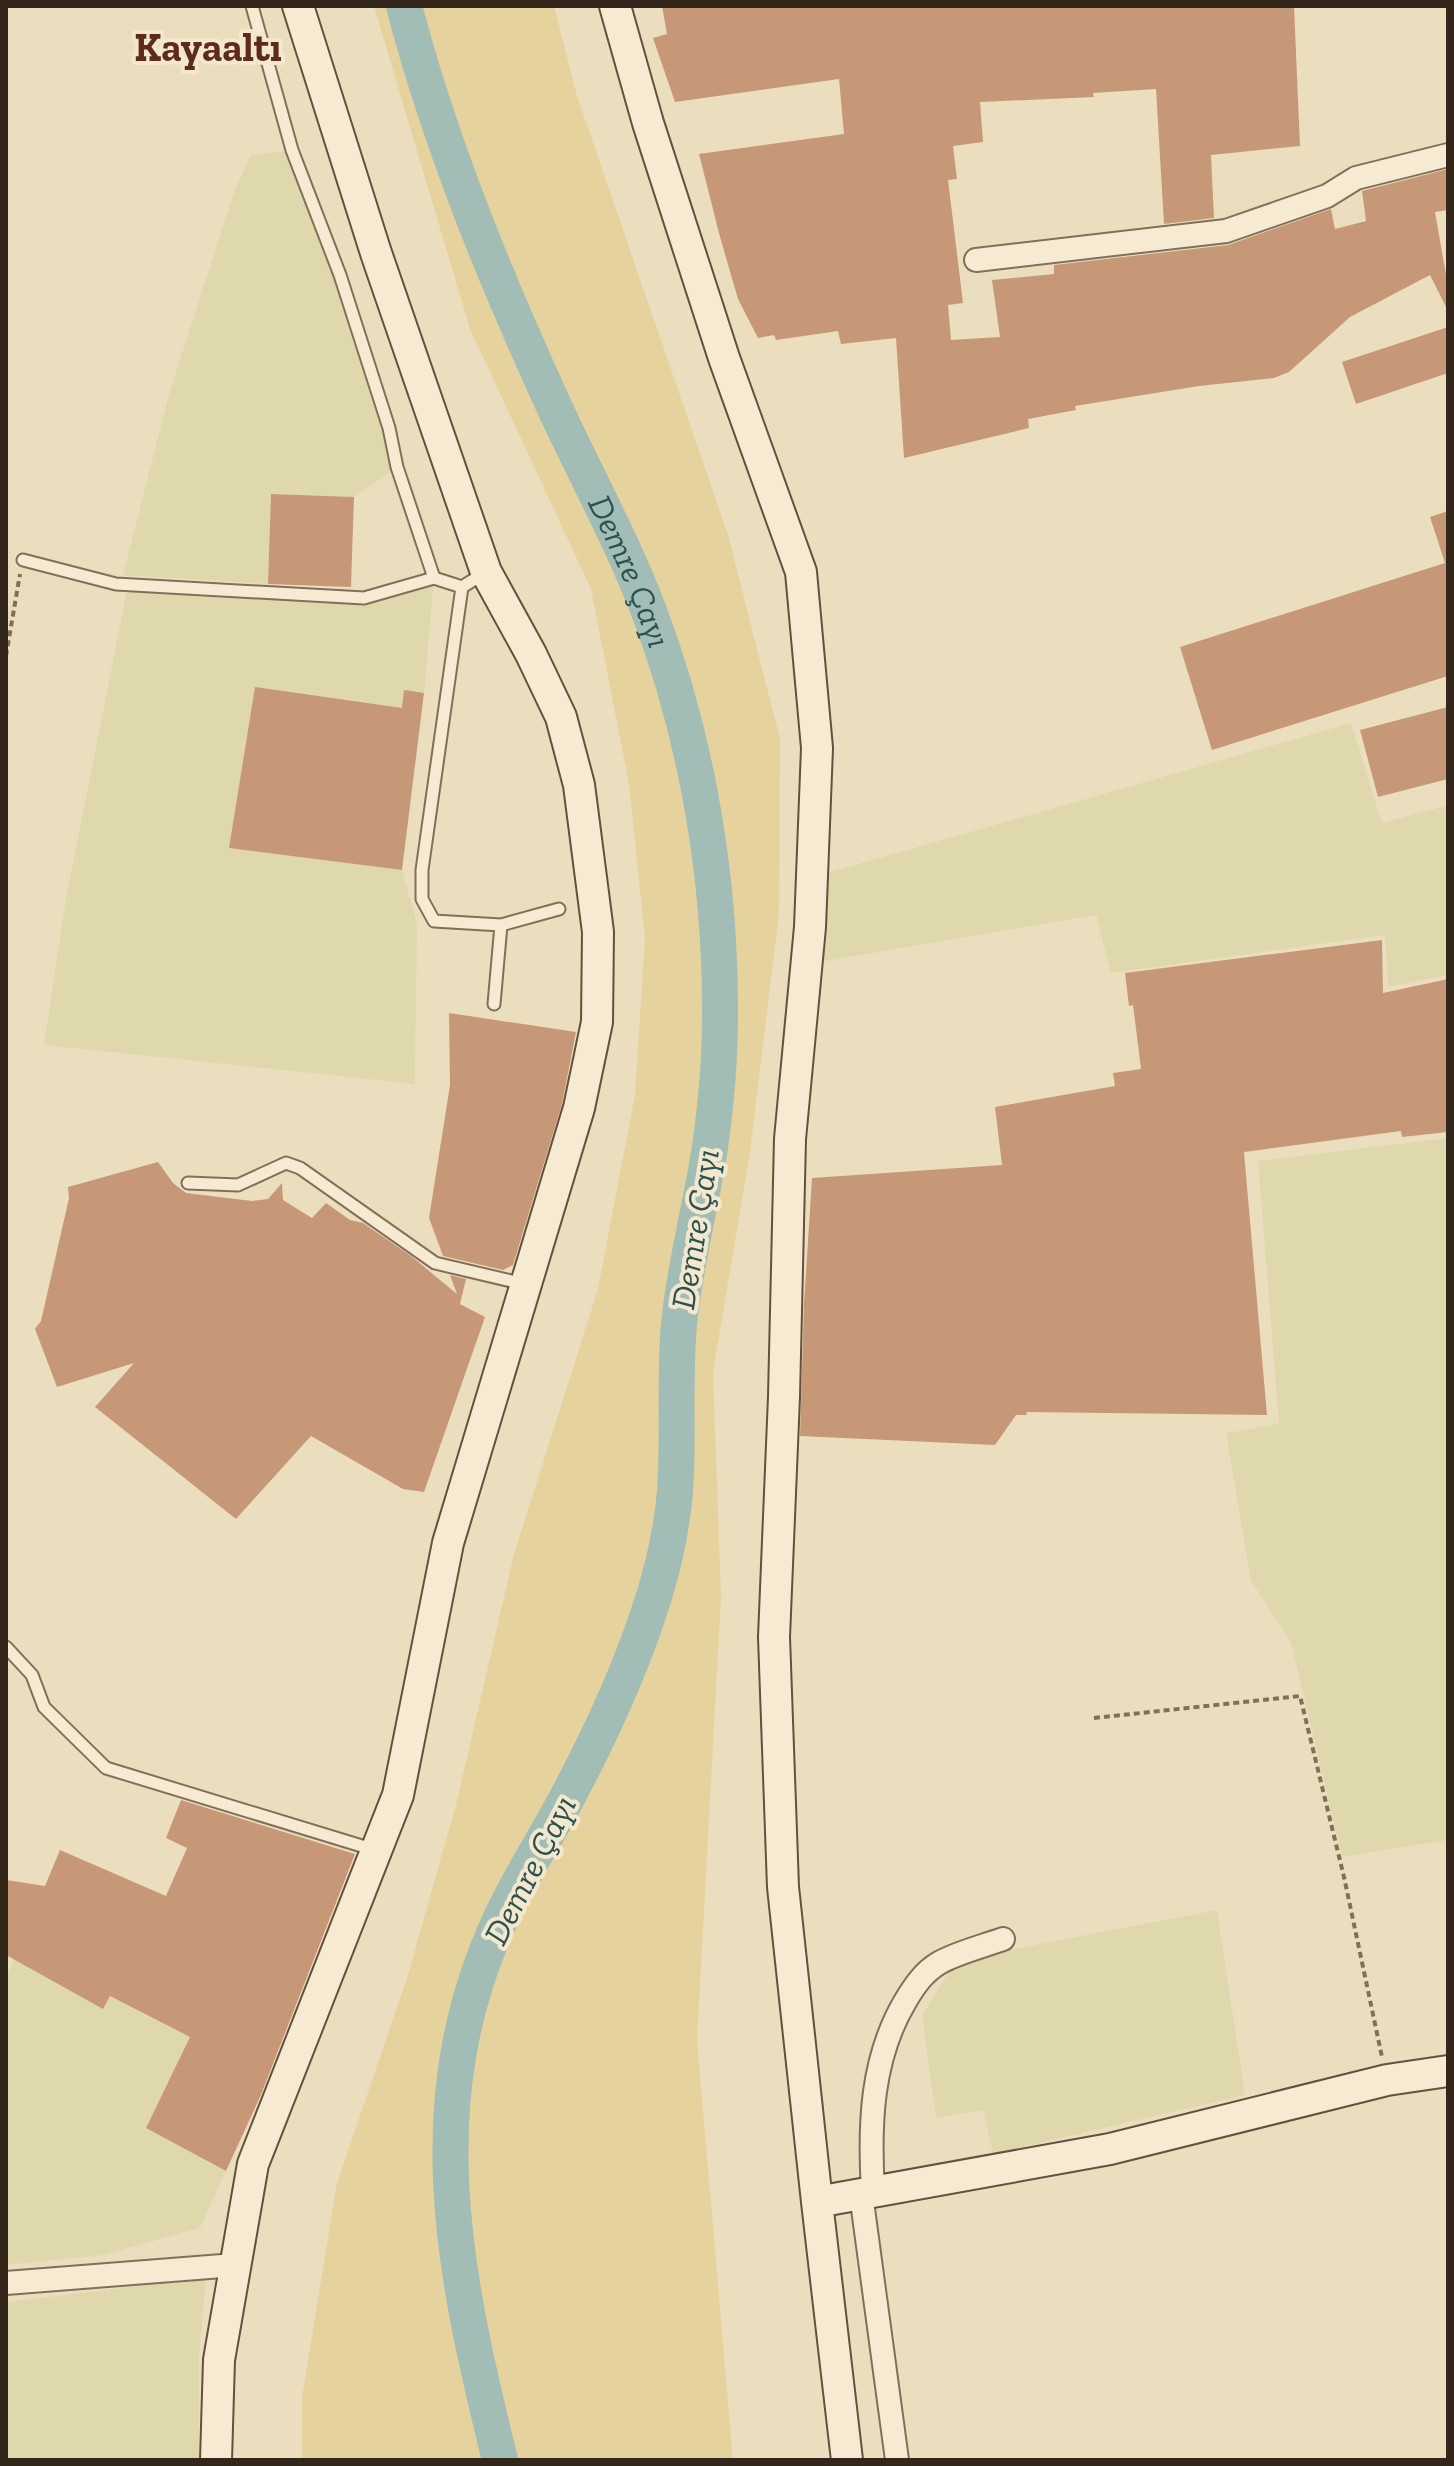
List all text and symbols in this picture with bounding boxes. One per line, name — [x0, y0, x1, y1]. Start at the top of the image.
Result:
district label: Kayaaltı — [134, 23, 282, 71]
water label: Demre Çayı — [580, 488, 681, 653]
water label: Demre Çayı — [662, 1146, 728, 1312]
water label: Demre Çayı — [475, 1789, 585, 1951]

